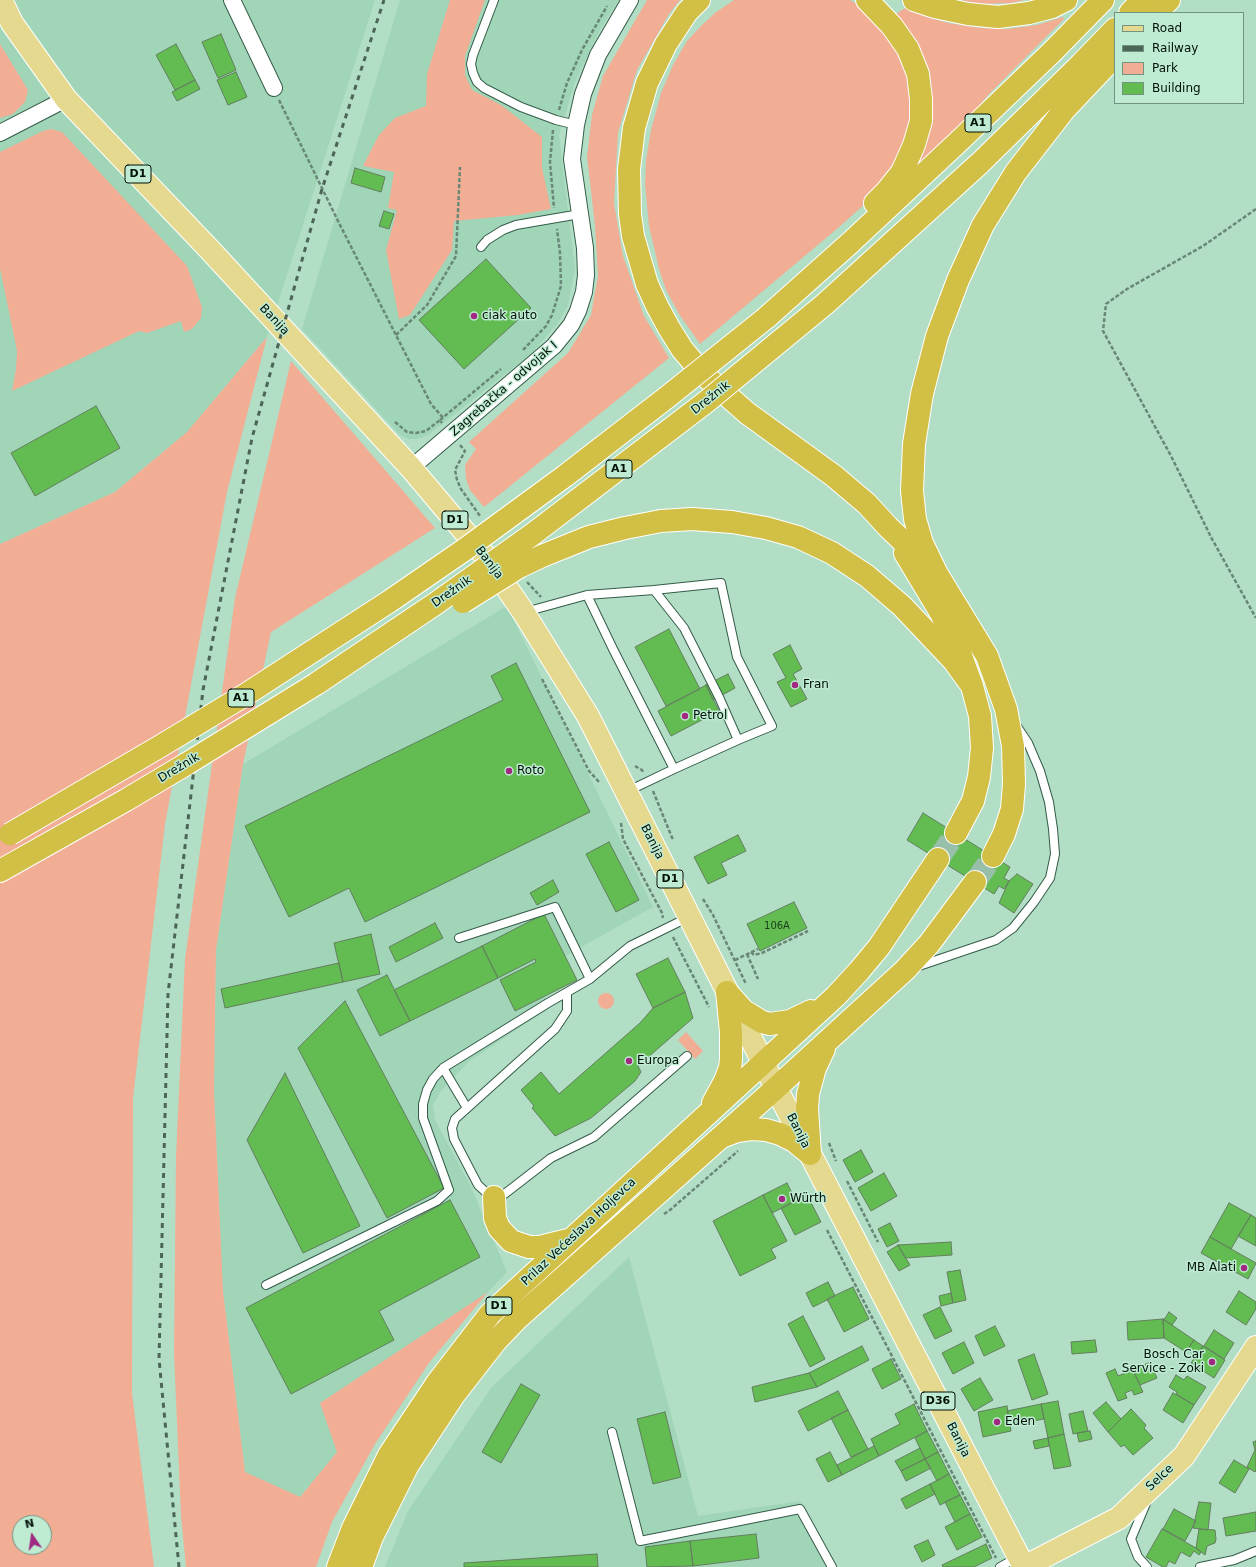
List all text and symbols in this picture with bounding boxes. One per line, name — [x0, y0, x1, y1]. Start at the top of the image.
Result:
legend — [1114, 12, 1244, 104]
text: Road — [1152, 21, 1182, 35]
text: Railway — [1152, 41, 1198, 55]
text: Park — [1152, 61, 1178, 75]
text: Building — [1152, 81, 1201, 95]
road number: A1 — [965, 114, 991, 132]
road number: D1 — [125, 165, 151, 183]
street label: Banija — [256, 301, 292, 339]
place label: ciak auto — [482, 309, 537, 323]
marker: ciak auto — [469, 311, 479, 321]
street label: Zagrebačka - odvojak I — [447, 339, 561, 439]
street label: Drežnik — [689, 378, 733, 418]
road number: A1 — [606, 460, 632, 478]
road number: D1 — [442, 511, 468, 529]
street label: Banija — [472, 544, 506, 582]
street label: Drežnik — [429, 573, 475, 611]
place label: Fran — [803, 678, 829, 692]
marker: Fran — [790, 680, 800, 690]
road number: A1 — [228, 689, 254, 707]
place label: Petrol — [693, 709, 727, 723]
marker: Petrol — [680, 711, 690, 721]
street label: Drežnik — [156, 750, 202, 786]
place label: Roto — [517, 764, 544, 778]
marker: Roto — [504, 766, 514, 776]
street label: Banija — [637, 822, 667, 862]
road number: D1 — [657, 870, 683, 888]
house number: 106A — [764, 920, 790, 932]
place label: Europa — [637, 1054, 679, 1068]
marker: Europa — [624, 1056, 634, 1066]
street label: Banija — [783, 1111, 813, 1151]
street label: Prilaz Većeslava Holjevca — [519, 1175, 639, 1289]
place label: Würth — [790, 1192, 826, 1206]
marker: Würth — [777, 1194, 787, 1204]
place label: MB Alati — [1187, 1261, 1236, 1275]
marker: MB Alati — [1239, 1263, 1249, 1273]
road number: D1 — [486, 1297, 512, 1315]
place label: Bosch Car Service - Zoki — [1122, 1348, 1204, 1376]
marker: Bosch Car Service - Zoki — [1207, 1357, 1217, 1367]
road number: D36 — [921, 1392, 955, 1410]
place label: Eden — [1005, 1415, 1035, 1429]
marker: Eden — [992, 1417, 1002, 1427]
street label: Banija — [943, 1420, 973, 1460]
street label: Selce — [1143, 1462, 1177, 1494]
north arrow — [12, 1515, 52, 1555]
text: N — [23, 1516, 35, 1531]

